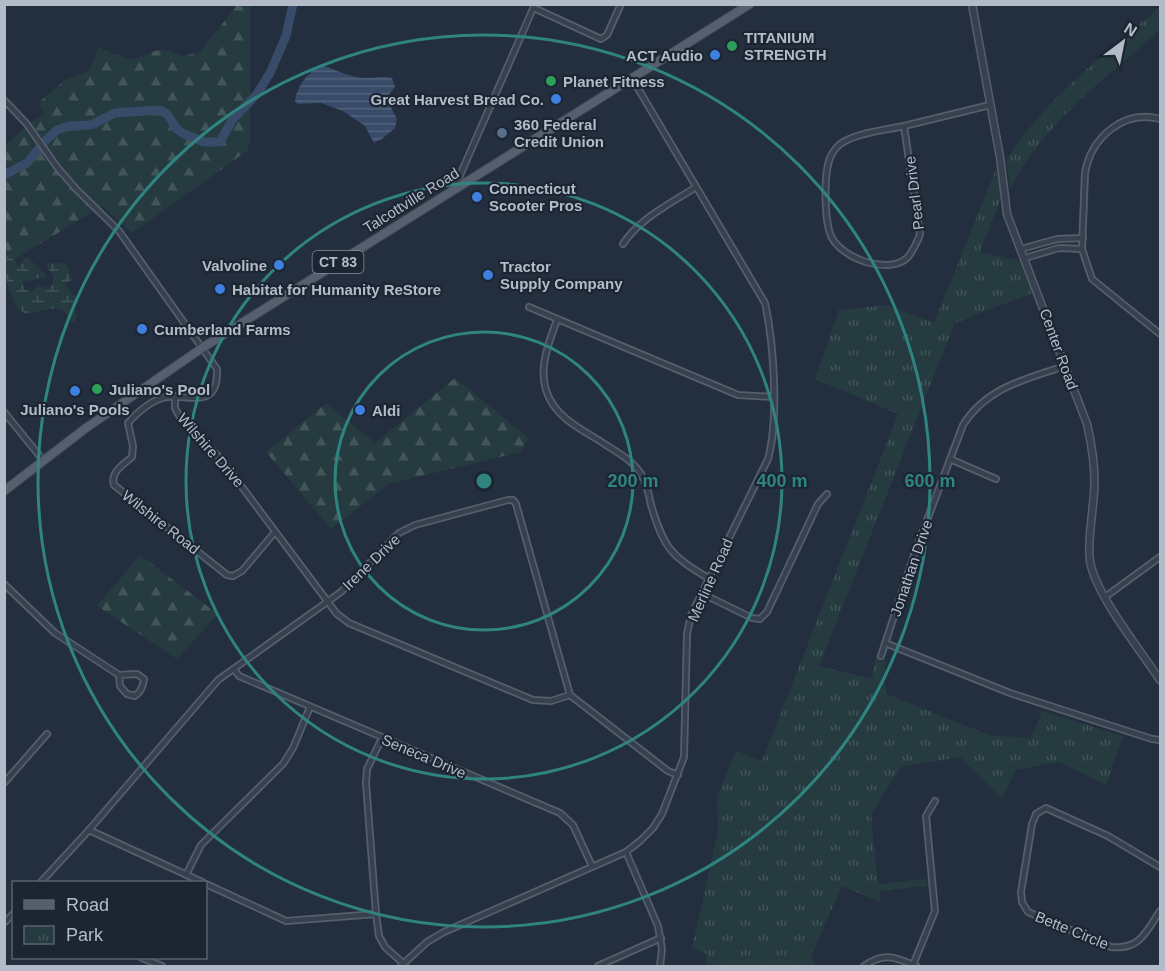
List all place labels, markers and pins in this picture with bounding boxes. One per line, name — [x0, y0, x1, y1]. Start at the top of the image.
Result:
place label: TITANIUM STRENGTH — [744, 29, 827, 63]
marker: TITANIUM STRENGTH — [725, 39, 739, 53]
place label: ACT Audio — [626, 47, 703, 64]
marker: ACT Audio — [708, 48, 722, 62]
place label: Planet Fitness — [563, 73, 665, 90]
marker: Planet Fitness — [544, 74, 558, 88]
place label: Great Harvest Bread Co. — [371, 91, 544, 108]
marker: Great Harvest Bread Co. — [549, 92, 563, 106]
place label: 360 Federal Credit Union — [514, 116, 604, 150]
marker: 360 Federal Credit Union — [495, 126, 509, 140]
place label: Connecticut Scooter Pros — [489, 180, 582, 214]
marker: Connecticut Scooter Pros — [470, 190, 484, 204]
place label: Valvoline — [202, 257, 267, 274]
marker: Valvoline — [272, 258, 286, 272]
place label: Tractor Supply Company — [500, 258, 623, 292]
marker: Tractor Supply Company — [481, 268, 495, 282]
place label: Habitat for Humanity ReStore — [232, 281, 441, 298]
marker: Habitat for Humanity ReStore — [213, 282, 227, 296]
place label: Cumberland Farms — [154, 321, 291, 338]
marker: Cumberland Farms — [135, 322, 149, 336]
place label: Juliano's Pool — [109, 381, 210, 398]
marker: Juliano's Pool — [90, 382, 104, 396]
marker: Juliano's Pools — [68, 384, 82, 398]
place label: Juliano's Pools — [20, 401, 130, 418]
place label: Aldi — [372, 402, 400, 419]
marker: Aldi — [353, 403, 367, 417]
centre of rings — [474, 471, 494, 491]

